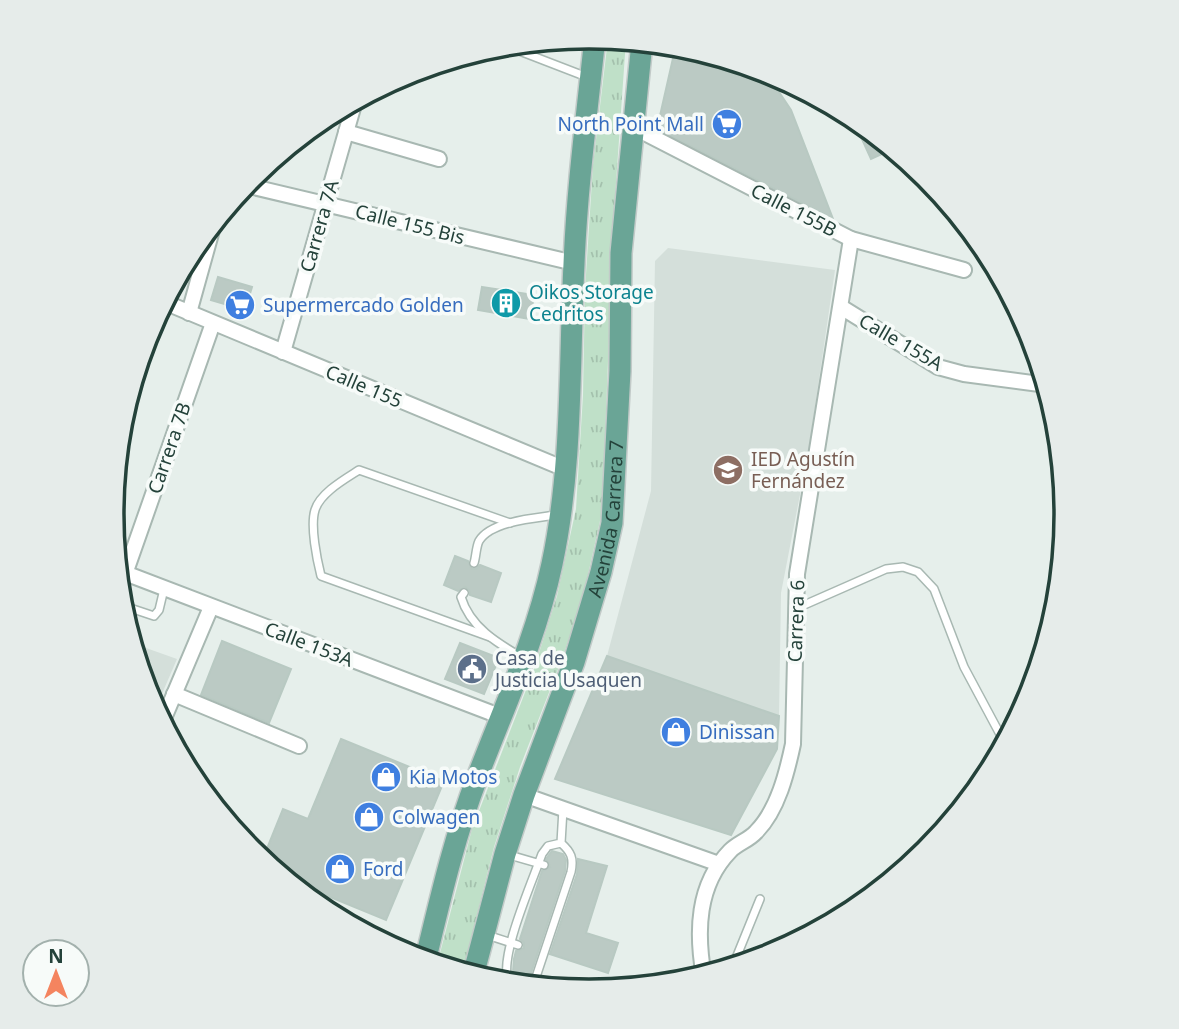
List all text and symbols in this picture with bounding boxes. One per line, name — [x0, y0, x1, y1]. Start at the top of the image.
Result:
supermarket icon: North Point Mall — [710, 107, 744, 141]
place label: North Point Mall — [558, 111, 704, 137]
street label: Carrera 7A — [293, 176, 345, 275]
street label: Calle 155B — [747, 177, 841, 243]
street label: Calle 155 Bis — [353, 198, 467, 250]
place label: Oikos Storage Cedritos — [529, 279, 654, 327]
building icon: Oikos Storage Cedritos — [489, 286, 523, 320]
supermarket icon: Supermercado Golden — [223, 288, 257, 322]
place label: Supermercado Golden — [263, 292, 464, 318]
street label: Calle 155A — [854, 308, 948, 377]
street label: Calle 155 — [322, 358, 406, 414]
street label: Carrera 7B — [141, 399, 197, 497]
street label: Avenida Carrera 7 — [581, 439, 629, 600]
place label: IED Agustín Fernández — [751, 446, 855, 494]
school or university icon: IED Agustín Fernández — [711, 453, 745, 487]
street label: Carrera 6 — [782, 579, 810, 663]
street label: Calle 153A — [261, 615, 358, 673]
place label: Casa de Justicia Usaquen — [493, 645, 642, 693]
public building icon: Casa de Justicia Usaquen — [455, 652, 489, 686]
shop icon: Dinissan — [659, 715, 693, 749]
place label: Dinissan — [699, 719, 775, 745]
shop icon: Kia Motos — [369, 760, 403, 794]
place label: Kia Motos — [409, 764, 497, 790]
shop icon: Colwagen — [352, 800, 386, 834]
place label: Colwagen — [392, 804, 480, 830]
shop icon: Ford — [323, 852, 357, 886]
place label: Ford — [363, 856, 404, 882]
north arrow — [21, 938, 91, 1008]
text: N — [48, 943, 64, 969]

